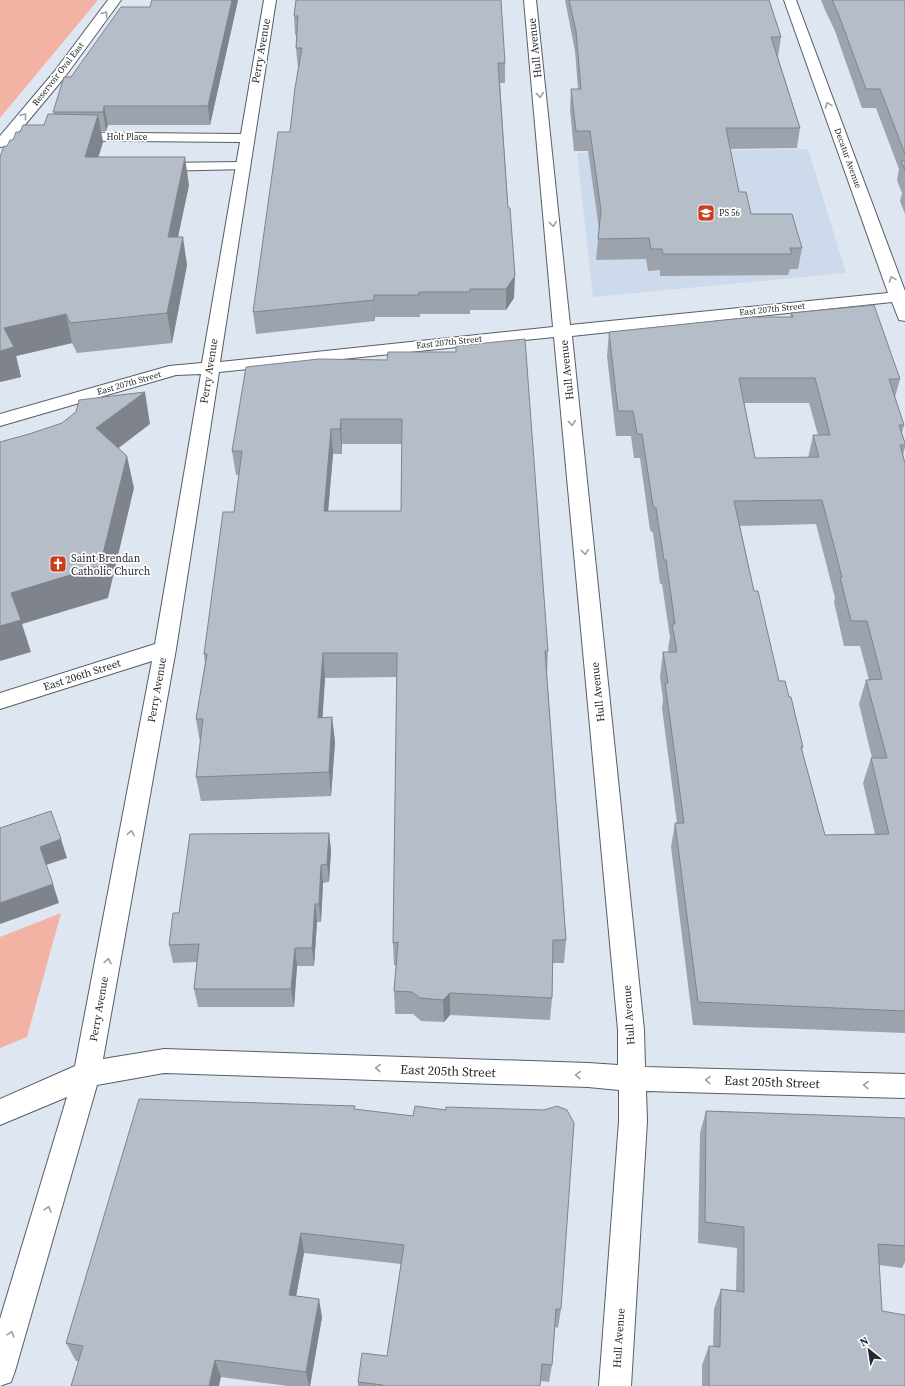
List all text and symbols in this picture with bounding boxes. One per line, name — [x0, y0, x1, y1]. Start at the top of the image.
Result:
one-way arrow — [100, 11, 107, 18]
street label: Perry Avenue — [248, 17, 274, 85]
street label: Hull Avenue — [524, 17, 546, 79]
street label: Reservoir Oval East — [29, 40, 87, 108]
one-way arrow — [535, 92, 544, 98]
one-way arrow — [825, 101, 833, 108]
one-way arrow — [20, 113, 27, 120]
street label: Decatur Avenue — [831, 126, 865, 190]
street label: Holt Place — [107, 131, 148, 143]
school or university icon: PS 56 — [696, 203, 716, 223]
place label: PS 56 — [719, 207, 741, 219]
one-way arrow — [548, 221, 557, 227]
one-way arrow — [888, 276, 896, 283]
street label: East 207th Street — [738, 300, 806, 318]
street label: East 207th Street — [415, 333, 483, 351]
street label: Perry Avenue — [196, 337, 222, 405]
street label: Hull Avenue — [556, 339, 578, 401]
street label: East 207th Street — [96, 368, 163, 398]
one-way arrow — [567, 420, 576, 426]
one-way arrow — [580, 549, 589, 555]
place label: Saint Brendan Catholic Church — [71, 551, 151, 579]
church icon: Saint Brendan Catholic Church — [48, 554, 68, 574]
street label: East 206th Street — [41, 655, 123, 695]
street label: Perry Avenue — [144, 656, 170, 724]
street label: Hull Avenue — [587, 661, 609, 723]
one-way arrow — [127, 830, 135, 836]
one-way arrow — [103, 958, 112, 964]
street label: Perry Avenue — [86, 975, 112, 1043]
street label: Hull Avenue — [619, 984, 639, 1045]
street label: East 205th Street — [400, 1061, 497, 1081]
one-way arrow — [375, 1064, 381, 1073]
one-way arrow — [575, 1071, 581, 1079]
street label: East 205th Street — [724, 1072, 821, 1092]
one-way arrow — [705, 1076, 711, 1084]
one-way arrow — [863, 1081, 869, 1089]
one-way arrow — [43, 1206, 52, 1213]
street label: Hull Avenue — [609, 1307, 629, 1368]
north arrow — [849, 1330, 889, 1370]
one-way arrow — [6, 1331, 15, 1338]
text: N — [857, 1333, 871, 1350]

